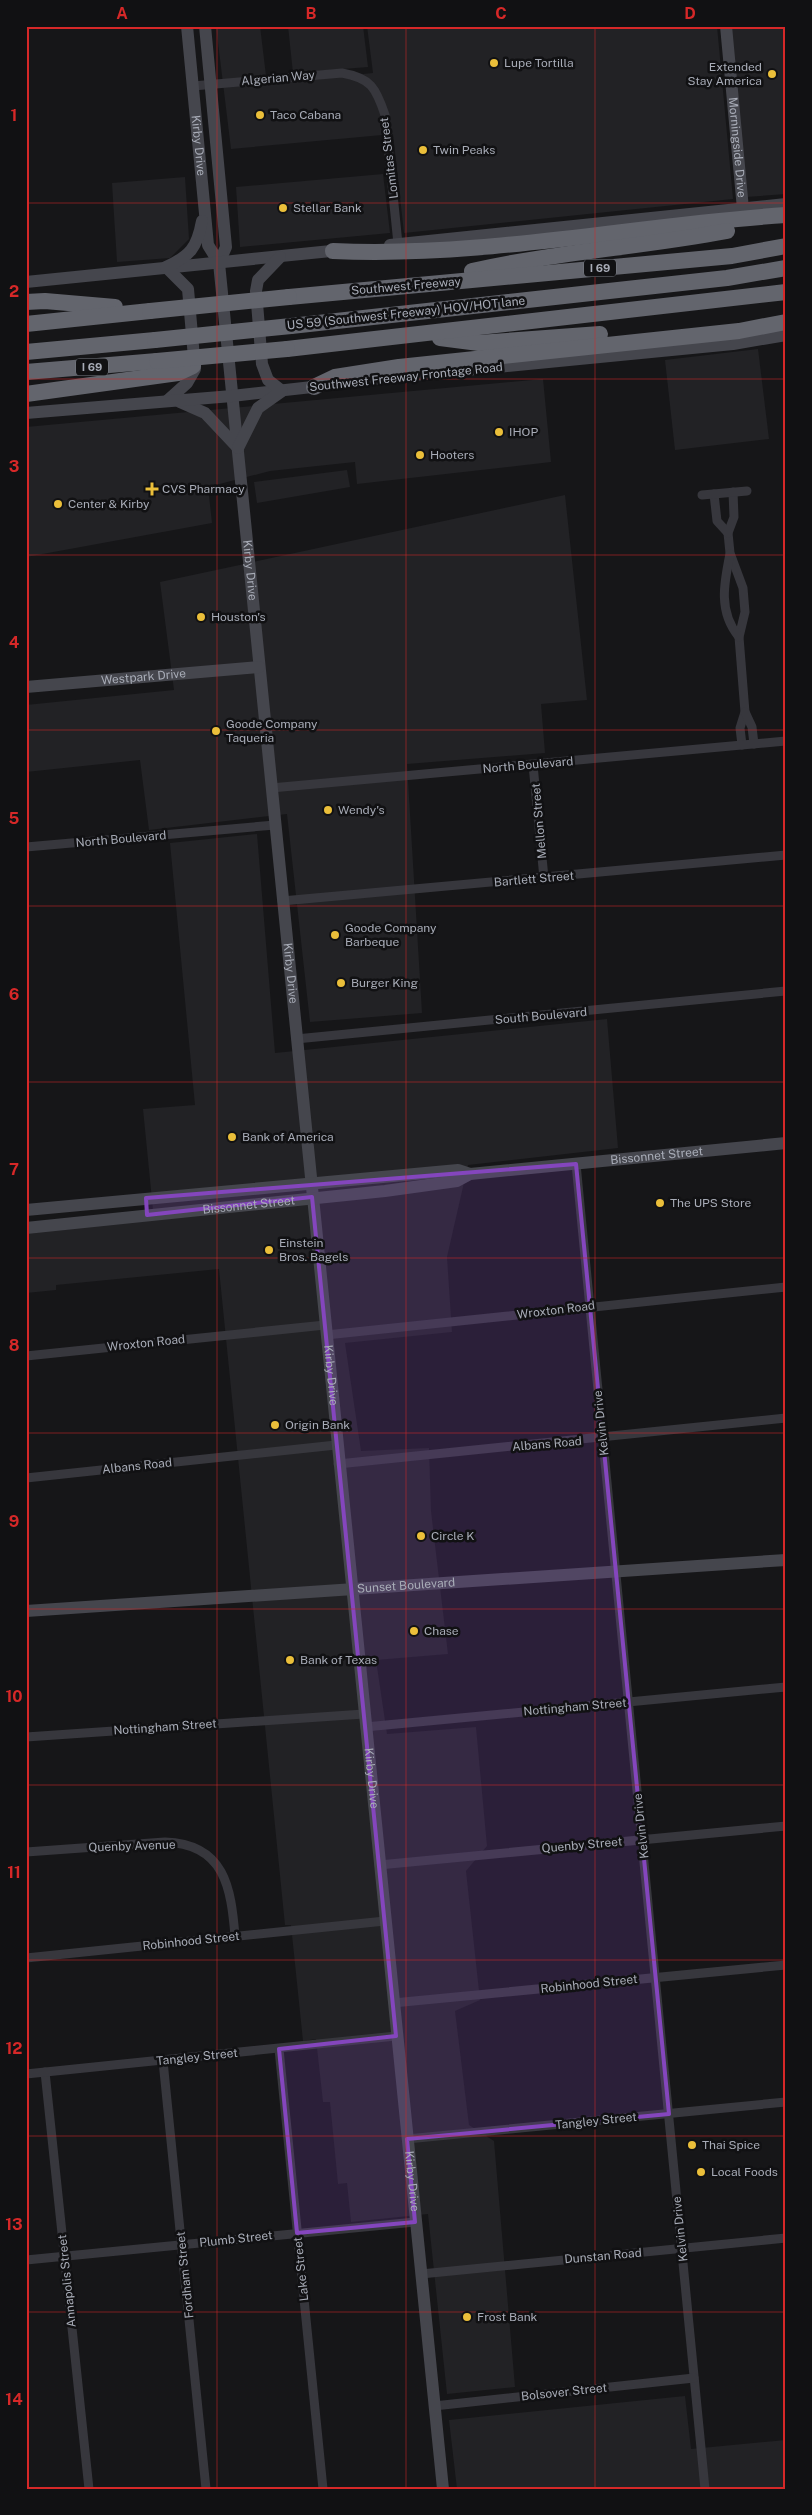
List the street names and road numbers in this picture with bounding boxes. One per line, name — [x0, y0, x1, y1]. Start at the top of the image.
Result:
street label: Algerian Way — [241, 68, 316, 88]
street label: Morningside Drive — [726, 97, 749, 199]
street label: Kirby Drive — [189, 114, 208, 177]
street label: Lomitas Street — [377, 116, 401, 200]
road number: I 69 — [584, 260, 616, 276]
street label: Southwest Freeway — [351, 274, 462, 298]
street label: US 59 (Southwest Freeway) HOV/HOT lane — [286, 293, 526, 332]
road number: I 69 — [76, 358, 108, 376]
street label: Southwest Freeway Frontage Road — [308, 360, 504, 394]
street label: Kirby Drive — [240, 539, 260, 602]
street label: Westpark Drive — [101, 666, 187, 688]
street label: North Boulevard — [482, 754, 574, 776]
street label: Mellon Street — [529, 782, 549, 859]
street label: North Boulevard — [75, 828, 167, 850]
street label: Bartlett Street — [493, 868, 575, 889]
street label: Kirby Drive — [280, 942, 301, 1005]
street label: South Boulevard — [494, 1005, 588, 1027]
street label: Bissonnet Street — [610, 1144, 704, 1167]
street label: Bissonnet Street — [202, 1193, 296, 1217]
street label: Wroxton Road — [516, 1298, 596, 1322]
street label: Wroxton Road — [106, 1332, 186, 1354]
street label: Kirby Drive — [321, 1344, 341, 1407]
street label: Kelvin Drive — [591, 1389, 611, 1456]
street label: Albans Road — [511, 1434, 583, 1454]
street label: Albans Road — [101, 1455, 173, 1477]
street label: Sunset Boulevard — [357, 1575, 456, 1596]
street label: Nottingham Street — [523, 1695, 628, 1718]
street label: Nottingham Street — [113, 1716, 217, 1738]
street label: Kirby Drive — [361, 1747, 382, 1810]
street label: Kelvin Drive — [631, 1792, 651, 1859]
street label: Quenby Street — [541, 1834, 623, 1856]
street label: Quenby Avenue — [88, 1837, 176, 1855]
street label: Robinhood Street — [142, 1929, 241, 1953]
street label: Robinhood Street — [540, 1972, 639, 1996]
street label: Tangley Street — [156, 2046, 239, 2068]
street label: Tangley Street — [555, 2110, 638, 2132]
street label: Kirby Drive — [402, 2150, 422, 2213]
street label: Kelvin Drive — [670, 2195, 690, 2262]
street label: Plumb Street — [199, 2228, 274, 2250]
street label: Fordham Street — [173, 2230, 197, 2319]
street label: Annapolis Street — [55, 2233, 79, 2328]
street label: Lake Street — [291, 2236, 311, 2302]
street label: Dunstan Road — [564, 2246, 642, 2266]
street label: Bolsover Street — [520, 2380, 608, 2403]

